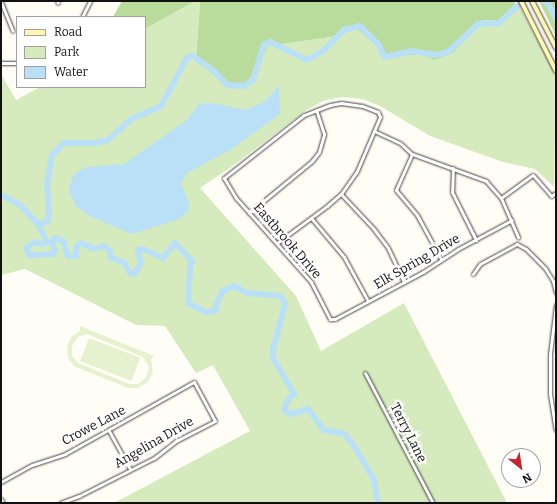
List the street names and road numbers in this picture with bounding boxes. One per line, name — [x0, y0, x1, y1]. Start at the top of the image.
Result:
street label: Eastbrook Drive — [250, 200, 324, 282]
street label: Elk Spring Drive — [371, 231, 463, 293]
street label: Terry Lane — [386, 401, 430, 465]
street label: Crowe Lane — [59, 403, 129, 449]
street label: Angelina Drive — [112, 414, 196, 472]

